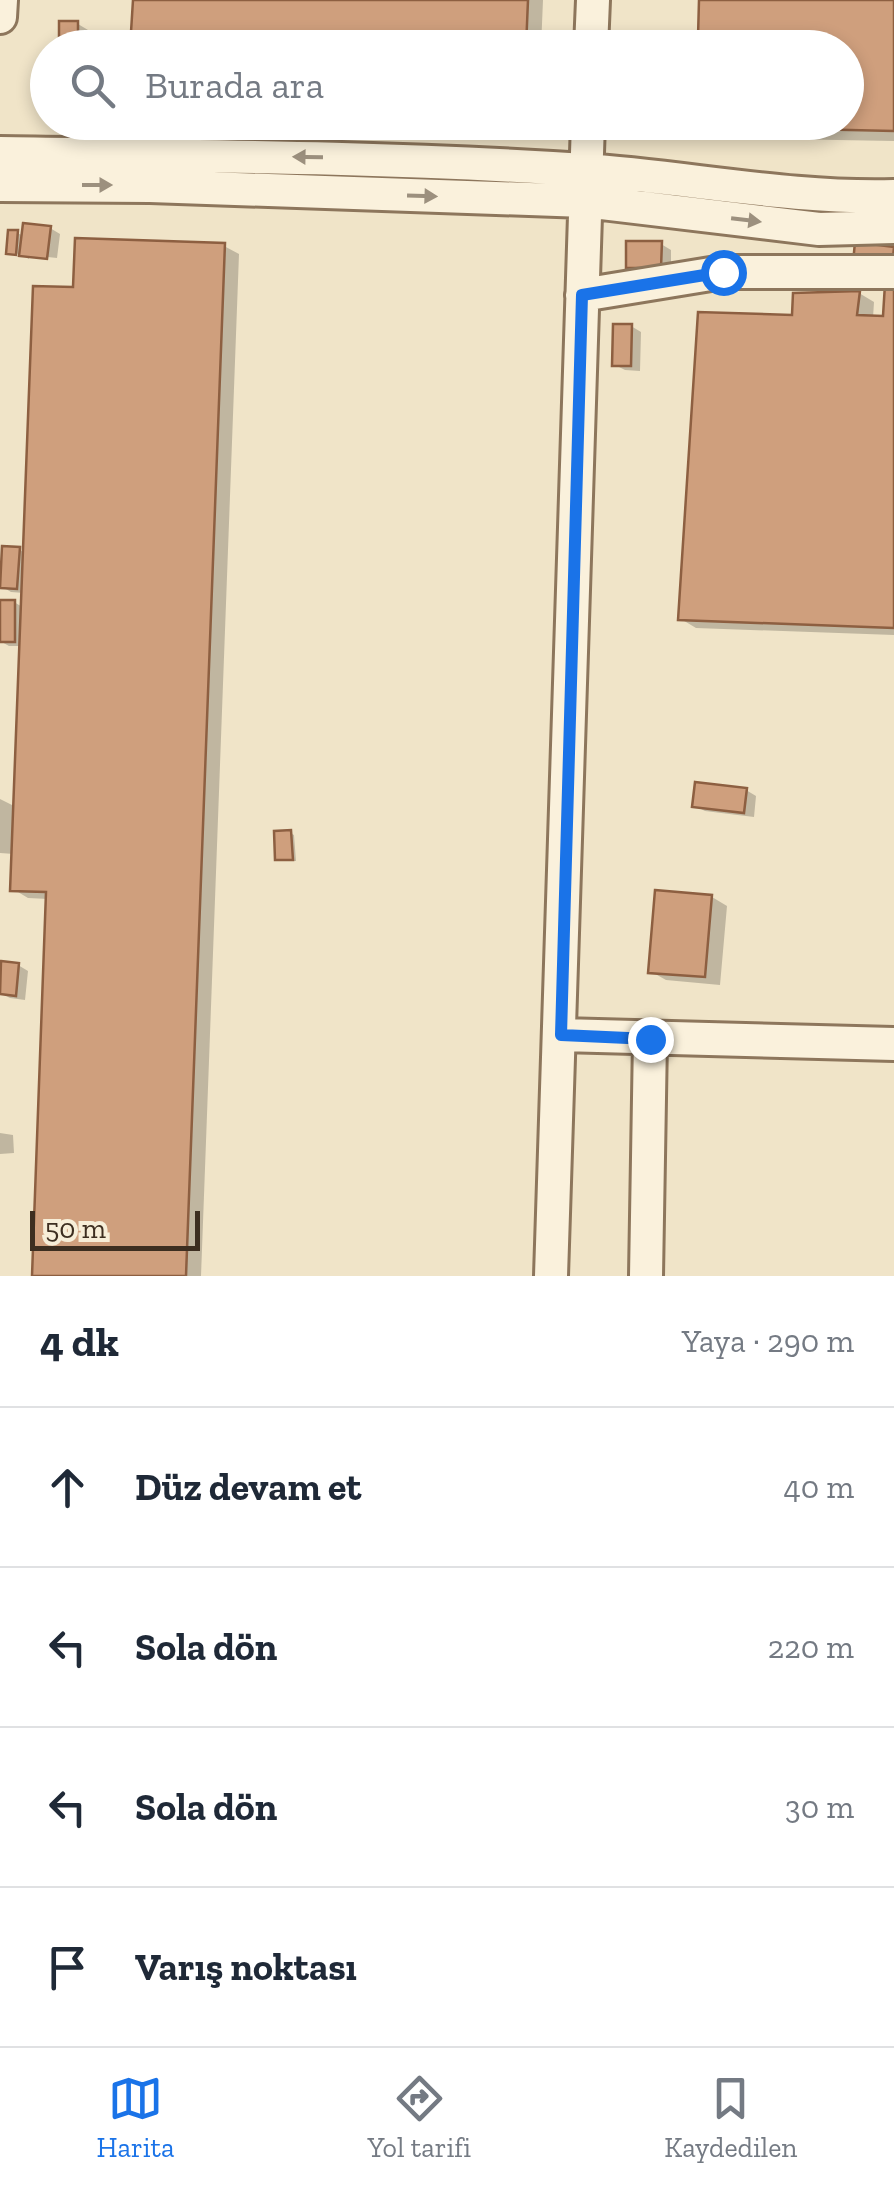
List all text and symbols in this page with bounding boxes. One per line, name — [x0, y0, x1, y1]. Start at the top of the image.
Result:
search box — [30, 30, 864, 140]
icon: search — [65, 58, 120, 113]
text: Burada ara — [145, 62, 324, 108]
one-way arrow — [292, 149, 324, 165]
one-way arrow — [82, 178, 114, 194]
one-way arrow — [407, 188, 439, 204]
one-way arrow — [731, 212, 763, 228]
route start — [701, 250, 747, 296]
route end — [628, 1017, 674, 1063]
scale bar — [30, 1206, 200, 1250]
text: 50 m — [45, 1212, 106, 1245]
text: 4 dk — [40, 1316, 119, 1367]
text: Yaya · 290 m — [682, 1322, 854, 1360]
icon: ahead — [40, 1460, 95, 1515]
text: Düz devam et — [135, 1464, 361, 1510]
text: 40 m — [783, 1468, 854, 1506]
icon: left — [40, 1620, 95, 1675]
text: Sola dön — [135, 1624, 277, 1670]
text: 220 m — [768, 1628, 854, 1666]
icon: left — [40, 1780, 95, 1835]
text: Sola dön — [135, 1784, 277, 1830]
text: 30 m — [785, 1788, 854, 1826]
icon: arrive — [40, 1940, 95, 1995]
text: Varış noktası — [135, 1944, 357, 1990]
tab: Harita — [97, 2071, 174, 2164]
tab: Yol tarifi — [368, 2071, 471, 2164]
tab: Kaydedilen — [664, 2071, 797, 2164]

